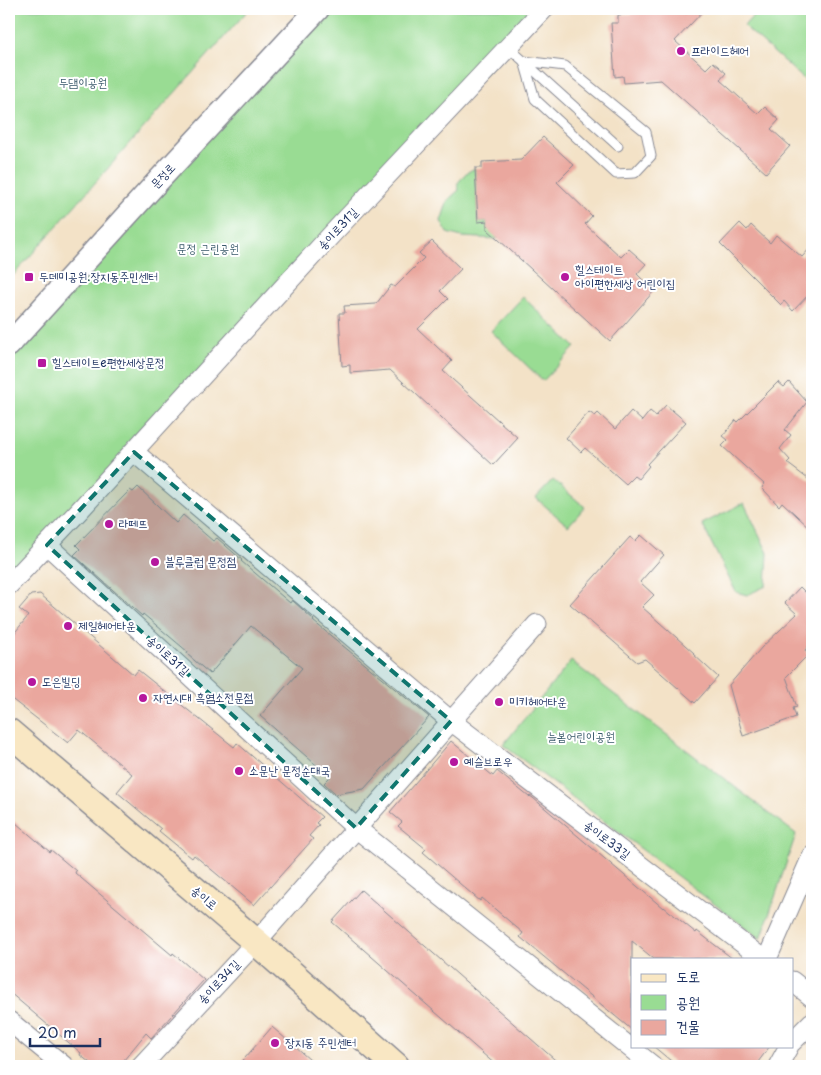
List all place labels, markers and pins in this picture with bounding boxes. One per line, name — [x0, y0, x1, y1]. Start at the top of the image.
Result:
place label: 프라이드헤어 — [691, 41, 749, 59]
marker: 프라이드헤어 — [675, 45, 687, 57]
place label: 힐스테이트 아이편한세상 어린이집 — [575, 260, 675, 292]
place label: 두데미공원.장지동주민센터 — [39, 267, 158, 285]
marker: 두데미공원.장지동주민센터 — [23, 271, 35, 283]
marker: 힐스테이트 아이편한세상 어린이집 — [559, 271, 571, 283]
place label: 힐스테이트e편한세상문정 — [52, 353, 165, 371]
marker: 힐스테이트e편한세상문정 — [36, 357, 48, 369]
place label: 라떼뜨 — [119, 514, 148, 532]
marker: 라떼뜨 — [103, 518, 115, 530]
place label: 블루클럽 문정점 — [165, 552, 237, 570]
marker: 블루클럽 문정점 — [149, 556, 161, 568]
place label: 제일헤어타운 — [78, 616, 136, 634]
marker: 제일헤어타운 — [62, 620, 74, 632]
place label: 도은빌딩 — [42, 672, 81, 690]
marker: 도은빌딩 — [26, 676, 38, 688]
place label: 자연시대 흑염소전문점 — [153, 688, 253, 706]
marker: 자연시대 흑염소전문점 — [137, 692, 149, 704]
place label: 미키헤어타운 — [509, 692, 567, 710]
marker: 미키헤어타운 — [493, 696, 505, 708]
place label: 예슬브로우 — [464, 752, 513, 770]
marker: 예슬브로우 — [448, 756, 460, 768]
place label: 소문난 문정순대국 — [249, 761, 330, 779]
marker: 소문난 문정순대국 — [233, 765, 245, 777]
place label: 장지동 주민센터 — [285, 1033, 357, 1051]
marker: 장지동 주민센터 — [269, 1037, 281, 1049]

